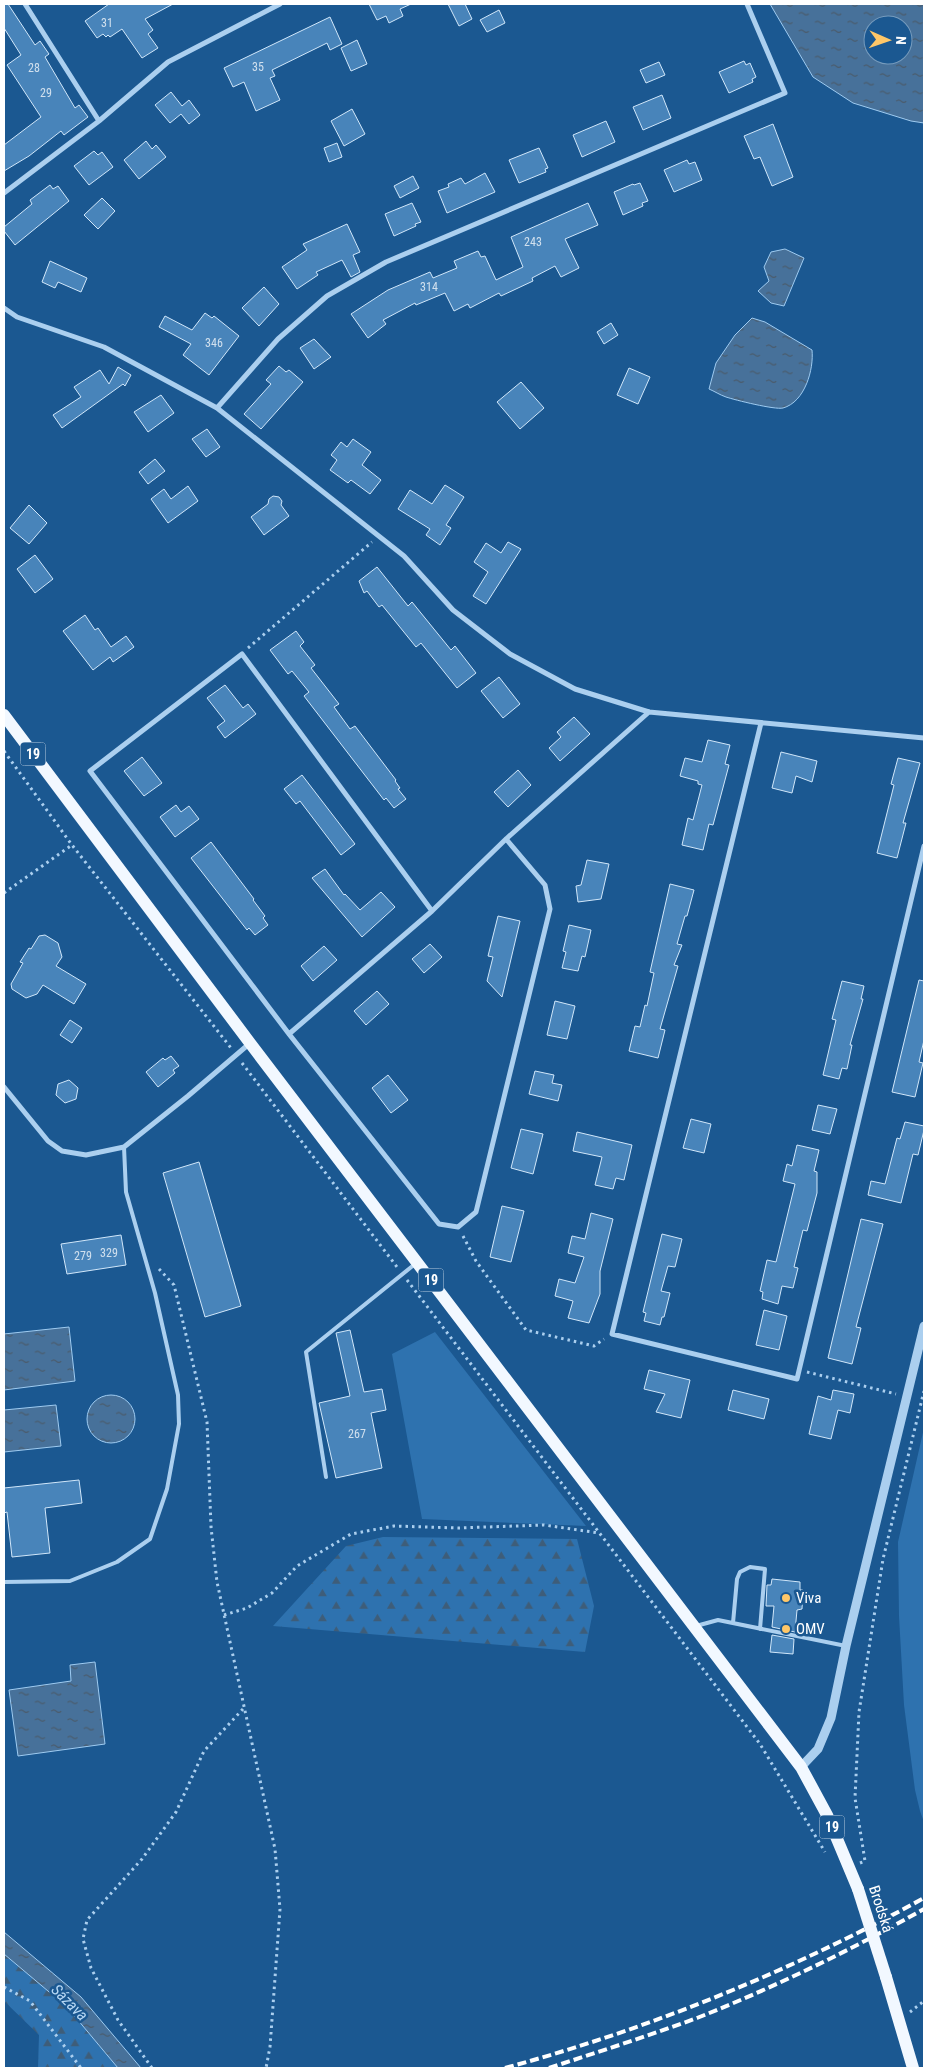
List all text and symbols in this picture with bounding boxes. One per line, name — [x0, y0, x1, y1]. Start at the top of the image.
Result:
north arrow — [863, 15, 913, 65]
house number: 31 — [101, 16, 113, 30]
text: N — [893, 36, 909, 45]
house number: 35 — [252, 60, 264, 74]
house number: 28 — [28, 61, 40, 75]
house number: 29 — [40, 86, 52, 100]
house number: 243 — [524, 235, 542, 249]
house number: 314 — [420, 280, 438, 294]
house number: 346 — [205, 336, 223, 350]
road number: 19 — [20, 742, 46, 766]
house number: 329 — [100, 1246, 118, 1260]
house number: 279 — [74, 1249, 92, 1263]
road number: 19 — [418, 1268, 444, 1292]
house number: 267 — [348, 1427, 366, 1441]
place label: Viva — [796, 1589, 821, 1607]
marker: Viva — [780, 1592, 792, 1604]
place label: OMV — [796, 1620, 825, 1638]
marker: OMV — [780, 1623, 792, 1635]
road number: 19 — [820, 1815, 844, 1838]
street label: Brodská — [865, 1883, 897, 1935]
water label: Sázava — [48, 1980, 92, 2024]

